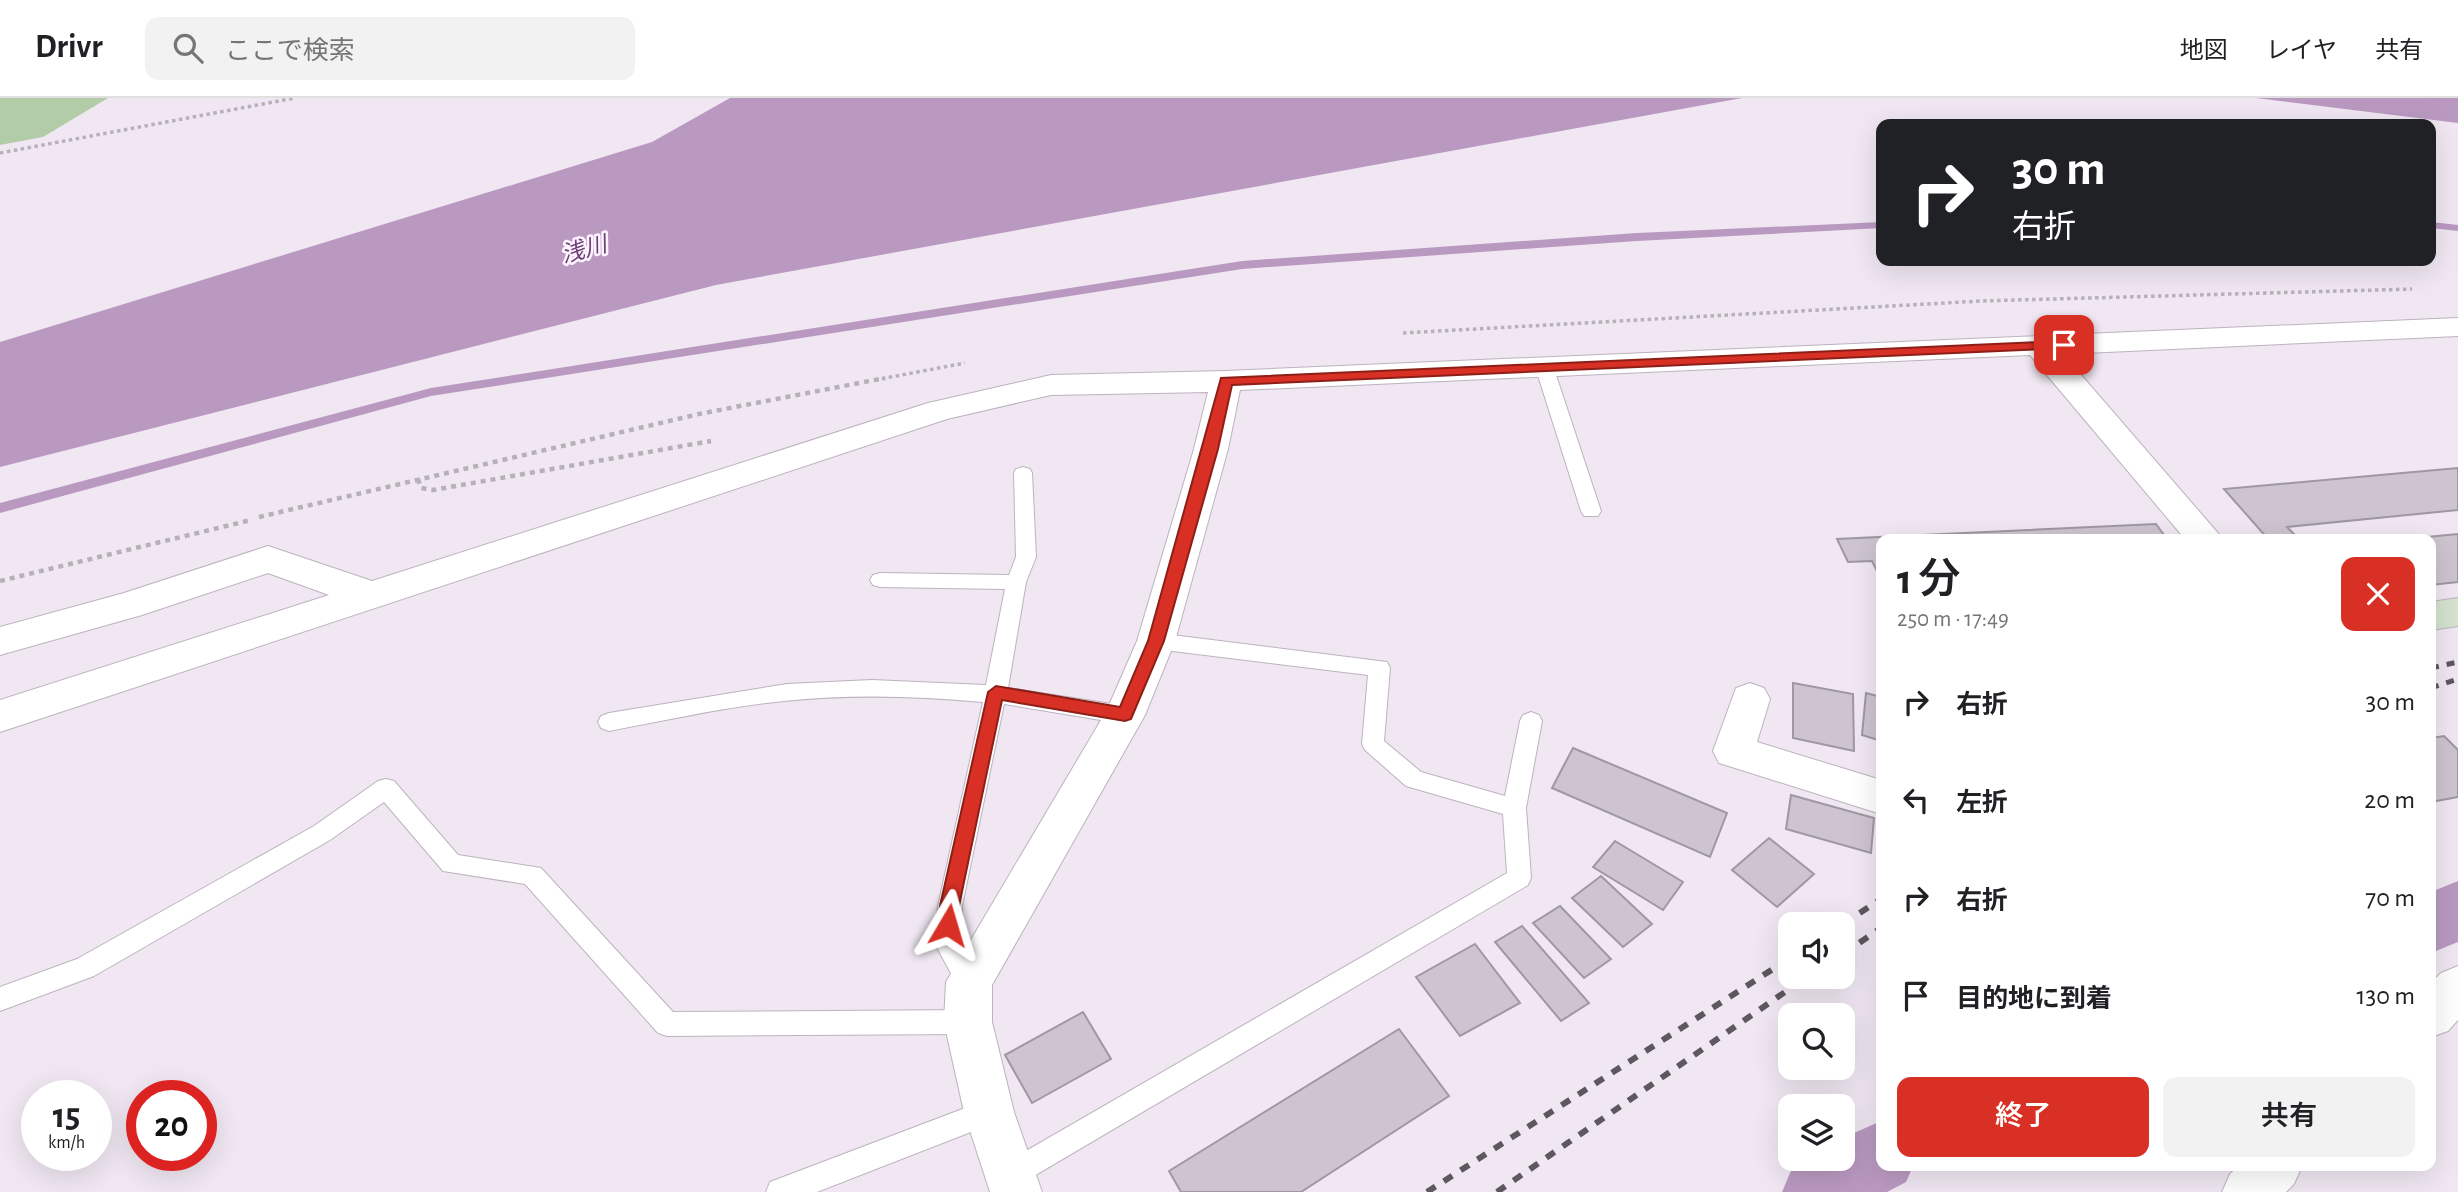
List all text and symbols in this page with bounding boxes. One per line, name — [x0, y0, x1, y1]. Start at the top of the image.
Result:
search box — [145, 17, 635, 80]
icon: search — [169, 29, 207, 67]
text: Drivr — [35, 31, 103, 64]
text: ここで検索 — [225, 38, 355, 64]
text: 地図 — [2180, 39, 2228, 63]
text: レイヤ — [2266, 39, 2337, 63]
text: 共有 — [2375, 39, 2423, 63]
text: 30 m — [2012, 145, 2106, 194]
icon: right — [1897, 147, 1988, 238]
text: 右折 — [2012, 211, 2076, 243]
water label: 浅川 — [559, 231, 612, 268]
pin — [2034, 315, 2094, 375]
icon: arrive — [2045, 326, 2083, 364]
button: close — [2341, 557, 2415, 631]
text: 1 分 — [1897, 559, 1960, 601]
text: 250 m · 17:49 — [1897, 608, 2009, 631]
icon: right — [1897, 683, 1935, 721]
text: 30 m — [2365, 689, 2415, 715]
text: 右折 — [1956, 692, 2008, 718]
icon: left — [1897, 781, 1935, 819]
text: 20 m — [2364, 787, 2415, 813]
text: 左折 — [1956, 790, 2008, 816]
icon: right — [1897, 879, 1935, 917]
text: 70 m — [2365, 885, 2415, 911]
position arrow — [911, 888, 985, 962]
text: 右折 — [1956, 888, 2008, 914]
map controls — [1778, 912, 1855, 1171]
button: sound — [1778, 912, 1855, 989]
icon: arrive — [1897, 977, 1935, 1015]
text: 130 m — [2357, 983, 2415, 1009]
text: 目的地に到着 — [1956, 986, 2112, 1012]
button: search — [1778, 1003, 1855, 1080]
button: 終了 — [1897, 1077, 2149, 1157]
button: 共有 — [2163, 1077, 2415, 1157]
speed limit sign: 20 — [126, 1080, 217, 1171]
button: layers — [1778, 1094, 1855, 1171]
text: 15 — [53, 1099, 80, 1134]
text: km/h — [48, 1134, 85, 1152]

